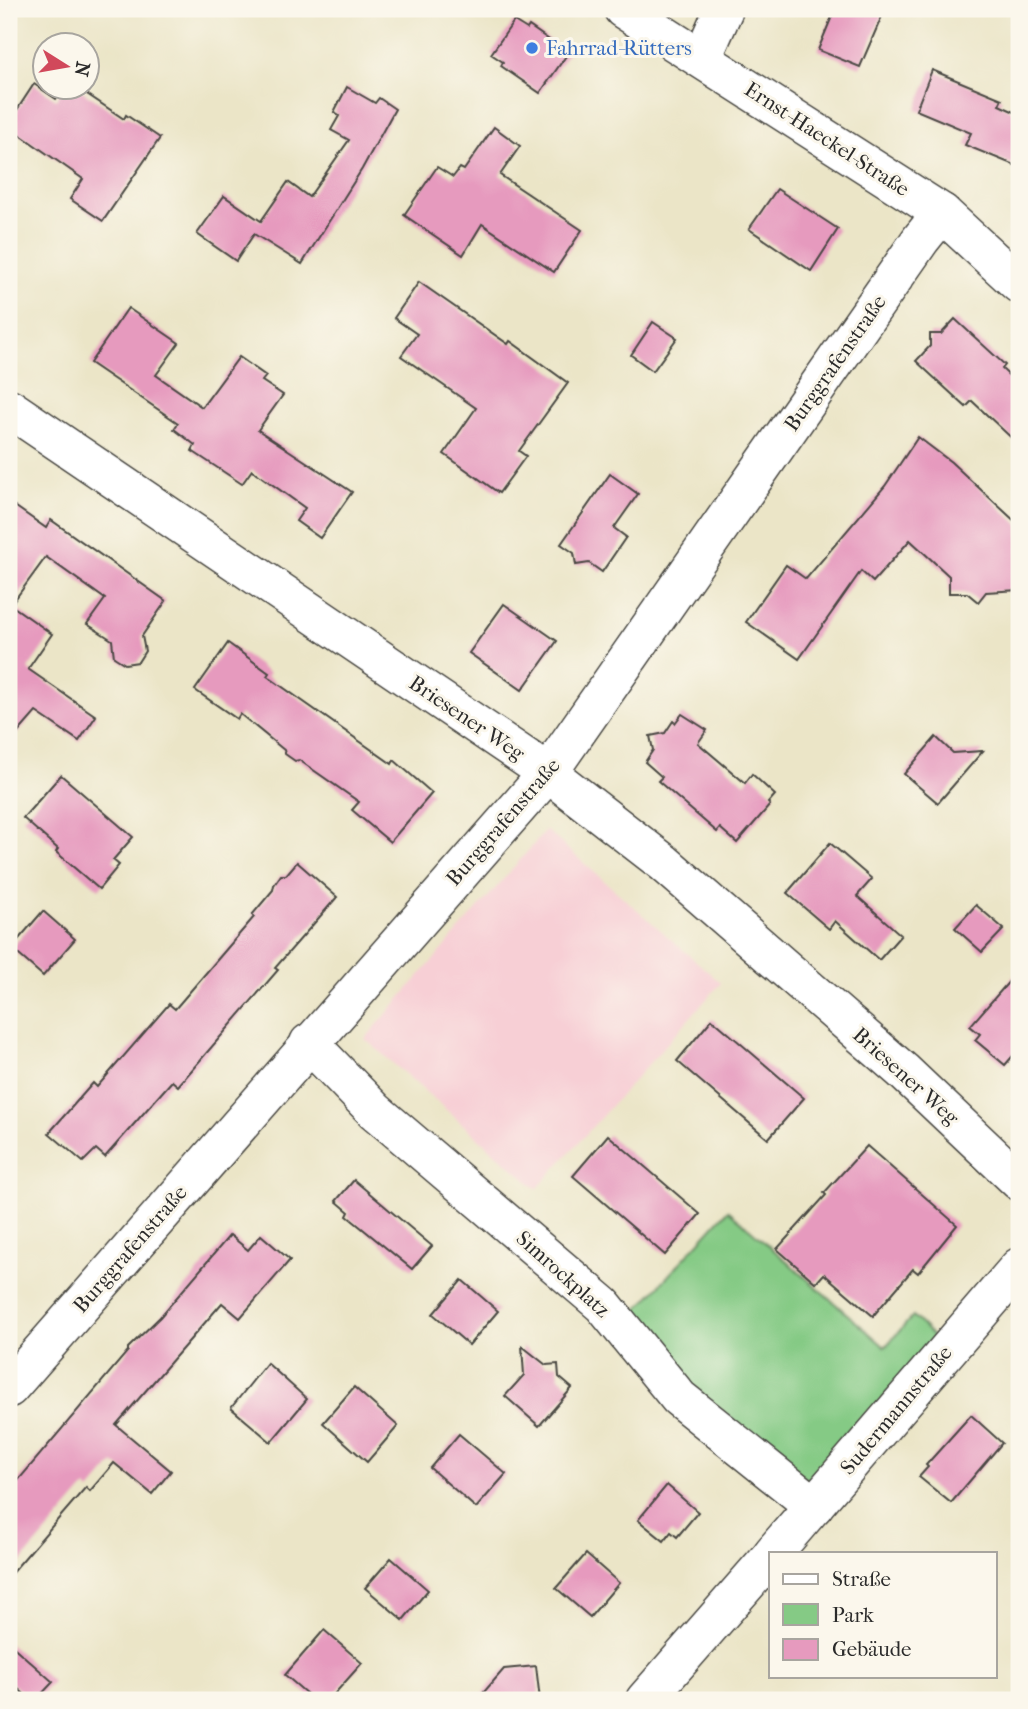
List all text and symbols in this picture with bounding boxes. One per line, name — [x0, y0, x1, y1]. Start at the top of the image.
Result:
north arrow — [32, 32, 102, 102]
place label: Fahrrad-Rütters — [546, 36, 692, 60]
marker: Fahrrad-Rütters — [524, 40, 540, 56]
text: N — [69, 60, 94, 79]
street label: Ernst-Haeckel-Straße — [740, 77, 914, 201]
street label: Burggrafenstraße — [779, 290, 891, 436]
street label: Briesener Weg — [405, 671, 530, 766]
street label: Burggrafenstraße — [441, 754, 565, 890]
street label: Briesener Weg — [848, 1022, 964, 1130]
street label: Burggrafenstraße — [68, 1181, 192, 1317]
street label: Simrockplatz — [511, 1226, 615, 1322]
street label: Sudermannstraße — [835, 1341, 957, 1479]
legend — [769, 1552, 996, 1678]
text: Straße — [832, 1567, 891, 1591]
text: Park — [832, 1603, 874, 1627]
text: Gebäude — [832, 1637, 912, 1661]

